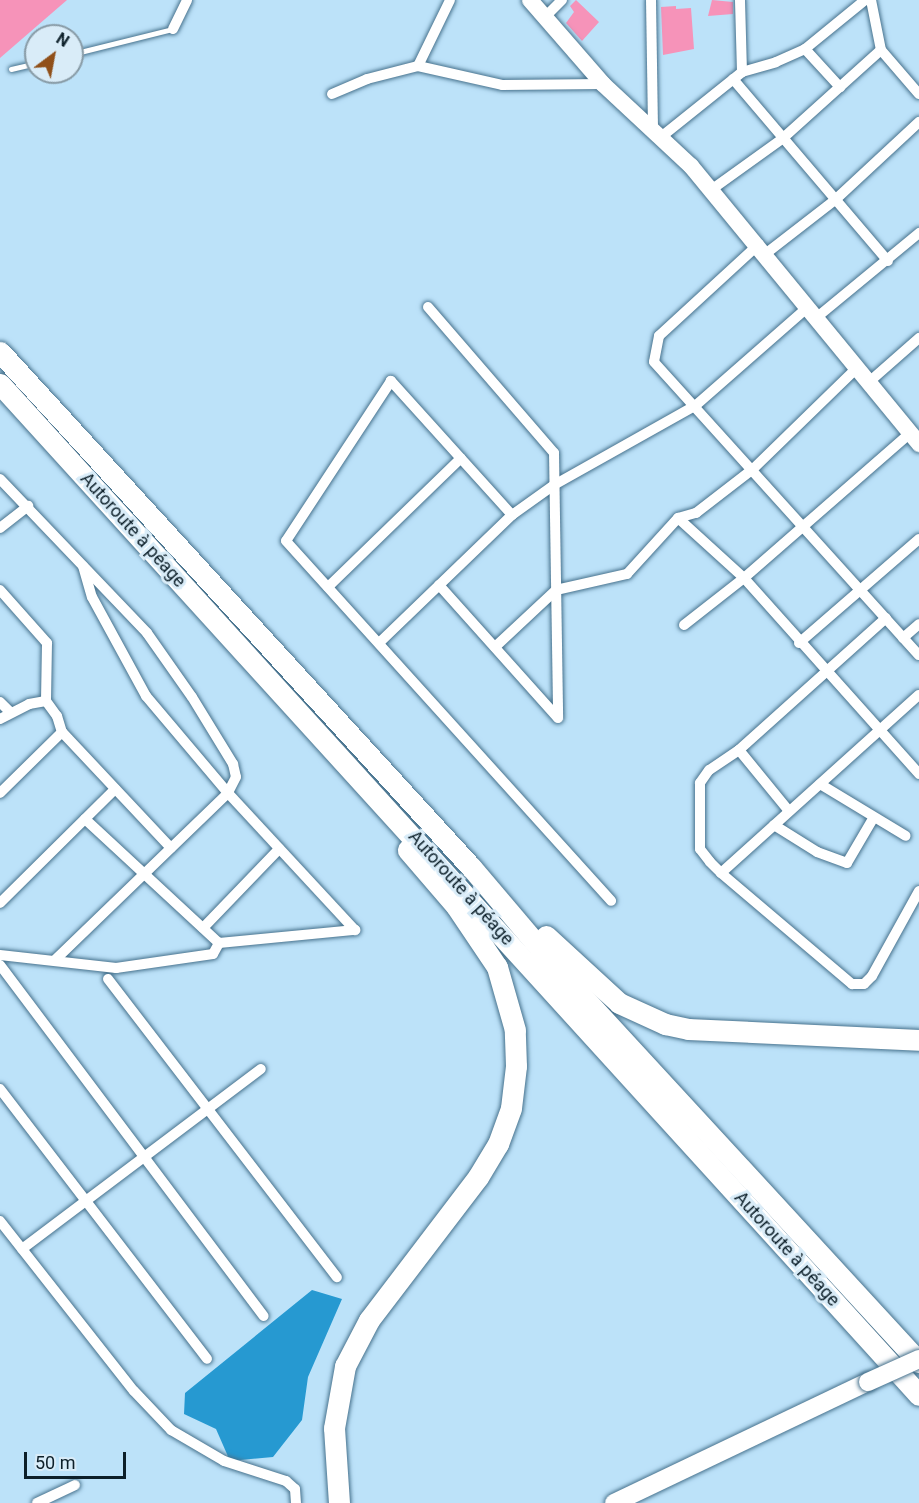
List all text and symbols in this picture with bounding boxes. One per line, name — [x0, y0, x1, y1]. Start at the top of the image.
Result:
north arrow — [24, 24, 84, 84]
text: N — [53, 29, 73, 51]
street label: Autoroute à péage — [76, 468, 190, 592]
street label: Autoroute à péage — [404, 826, 518, 950]
street label: Autoroute à péage — [730, 1187, 844, 1311]
scale bar — [27, 1440, 129, 1478]
text: 50 m — [35, 1452, 75, 1473]

